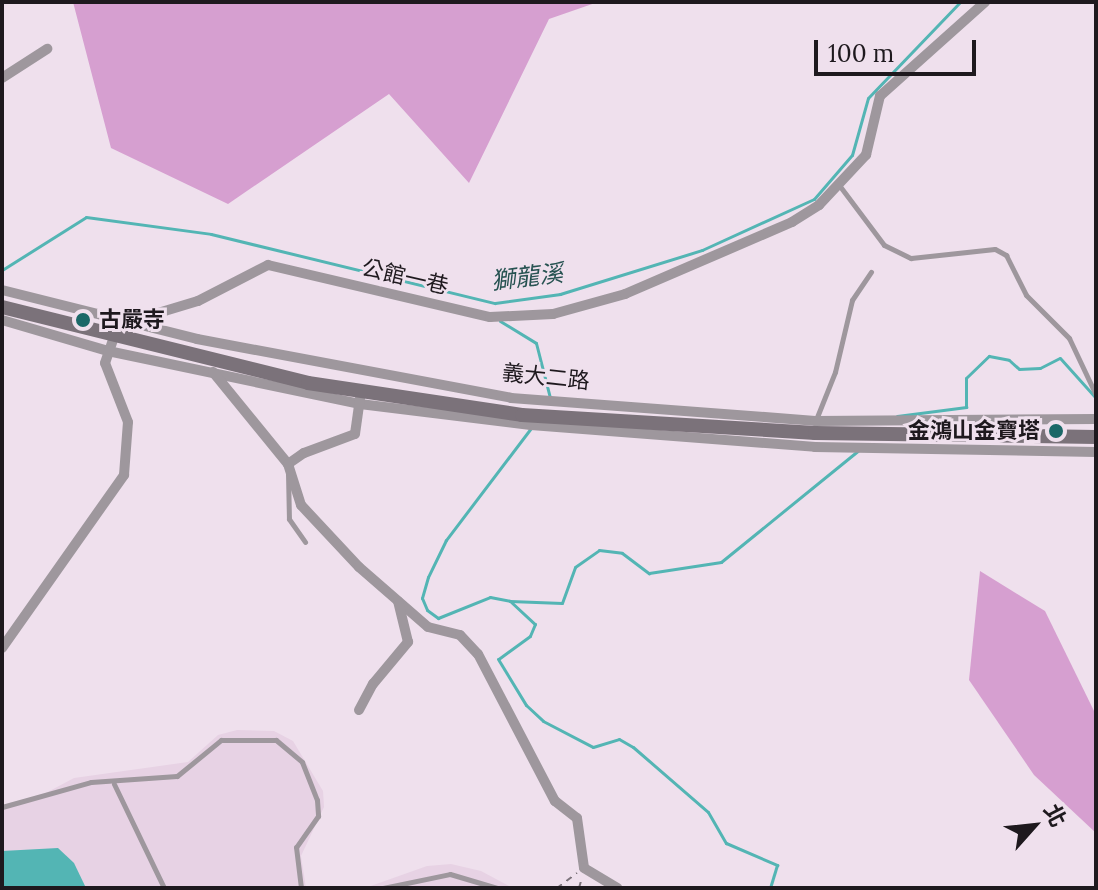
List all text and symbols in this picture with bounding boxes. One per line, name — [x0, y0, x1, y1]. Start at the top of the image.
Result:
scale bar — [818, 24, 980, 74]
text: 100 m — [828, 38, 894, 69]
street label: 公館一巷 — [359, 254, 451, 300]
water label: 獅龍溪 — [490, 258, 564, 296]
place label: 古嚴寺 — [99, 307, 165, 333]
marker: 古嚴寺 — [74, 311, 92, 329]
street label: 義大二路 — [501, 359, 591, 395]
place label: 金鴻山金寶塔 — [908, 418, 1040, 444]
marker: 金鴻山金寶塔 — [1047, 422, 1065, 440]
north arrow — [994, 786, 1074, 866]
text: 北 — [1038, 799, 1073, 831]

